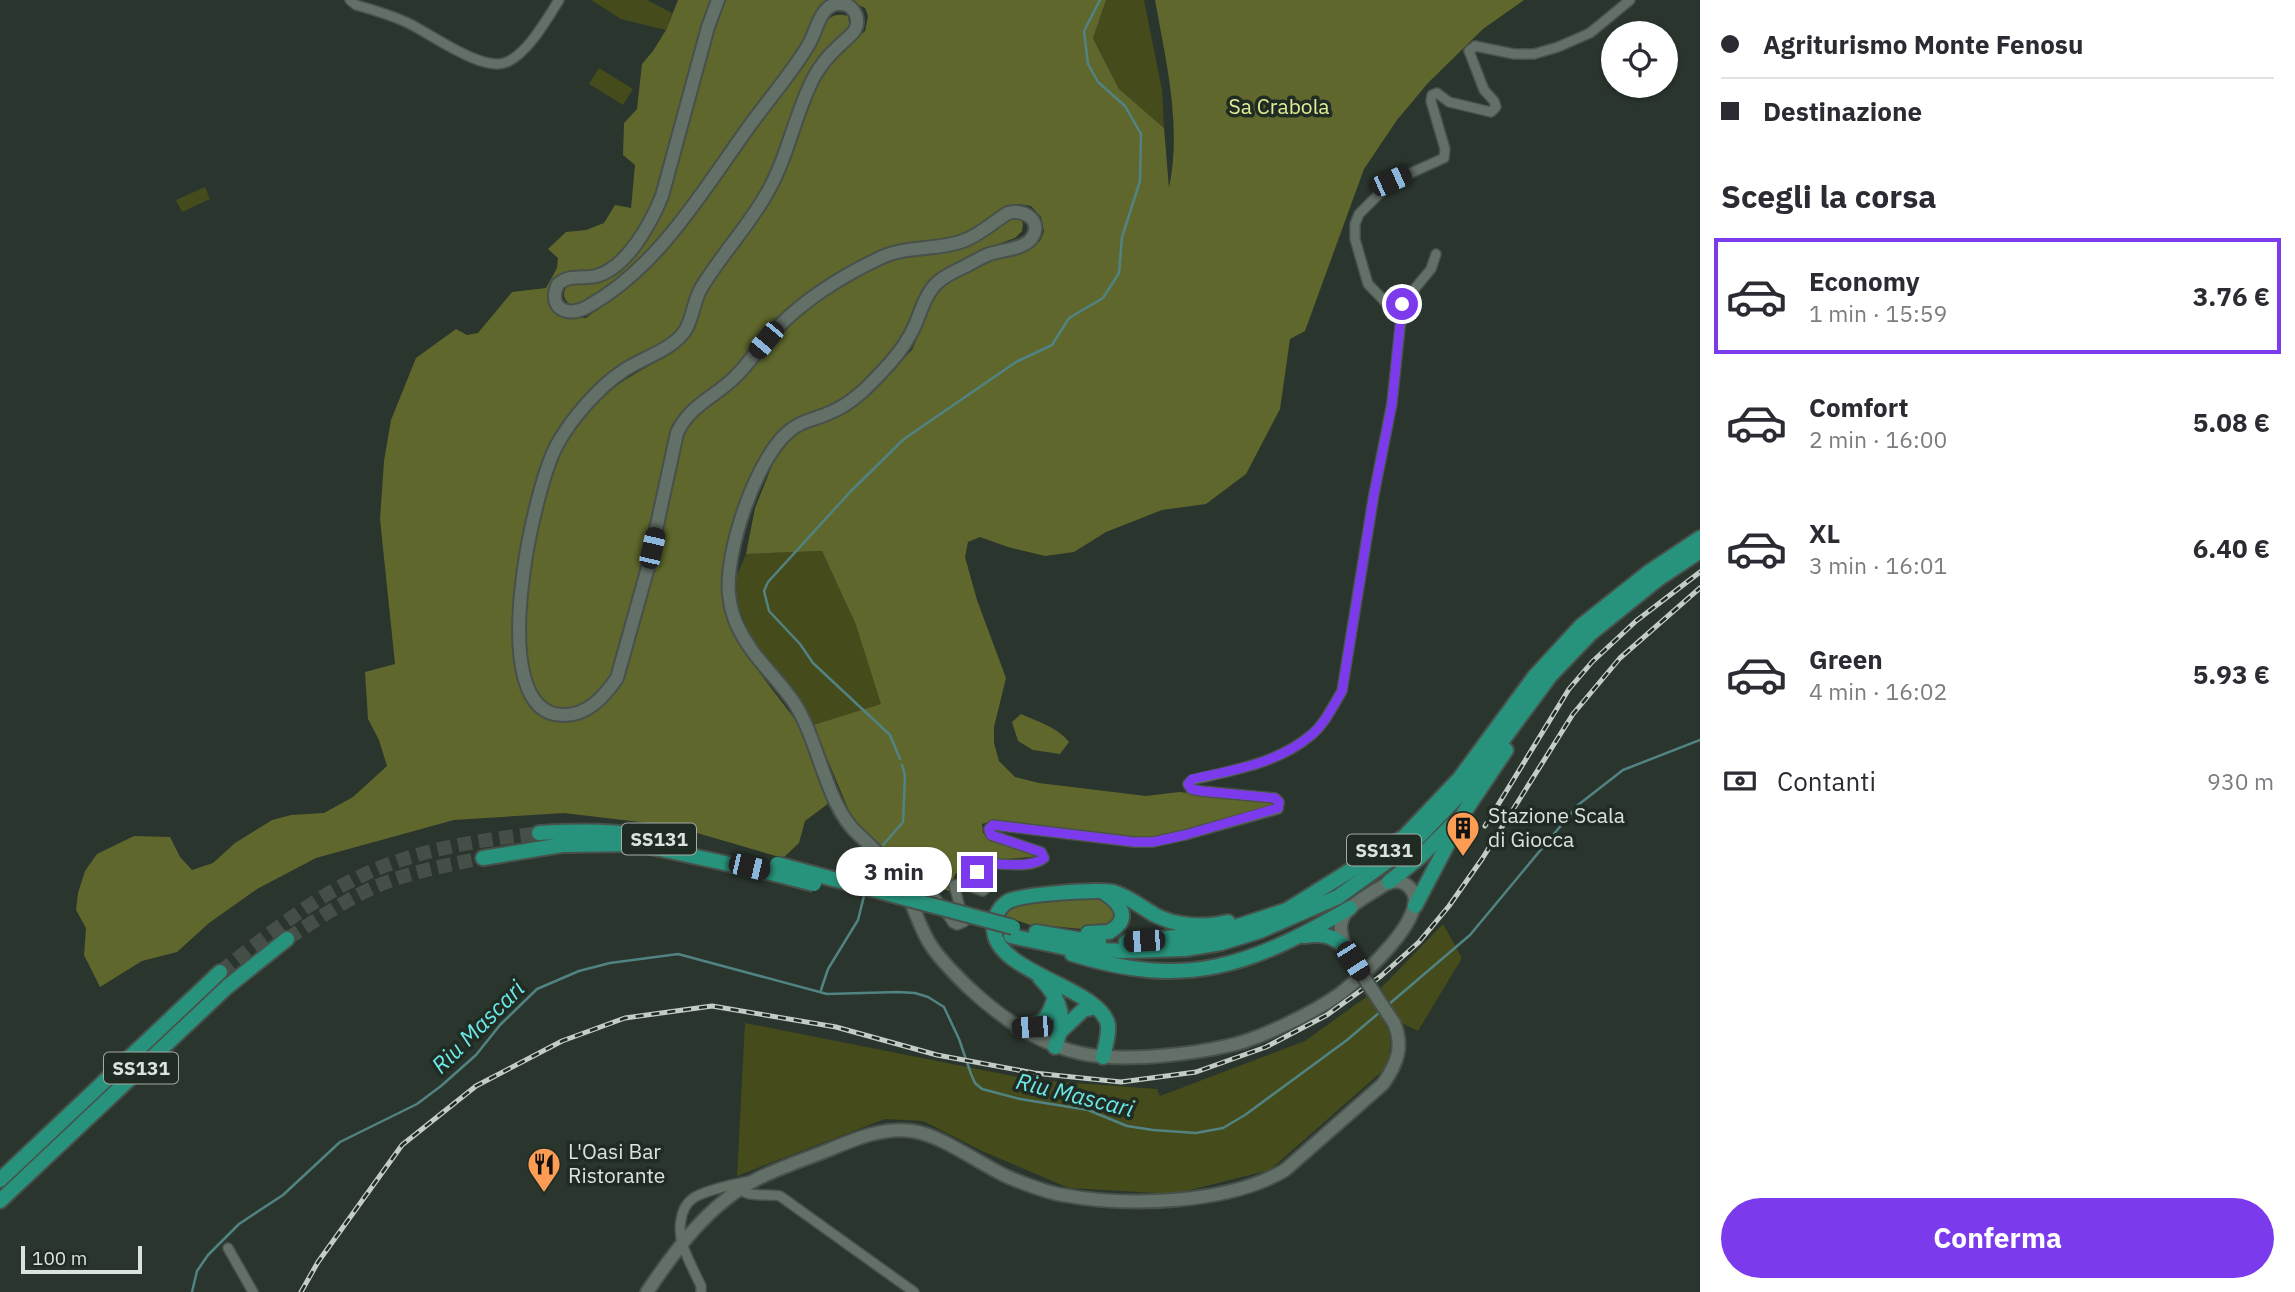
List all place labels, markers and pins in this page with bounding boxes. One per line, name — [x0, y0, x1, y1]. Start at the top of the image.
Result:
place label: Stazione Scala di Giocca — [1488, 801, 1625, 853]
building icon: Stazione Scala di Giocca — [1444, 809, 1482, 858]
place label: L'Oasi Bar Ristorante — [568, 1137, 665, 1189]
restaurant icon: L'Oasi Bar Ristorante — [525, 1145, 563, 1194]

